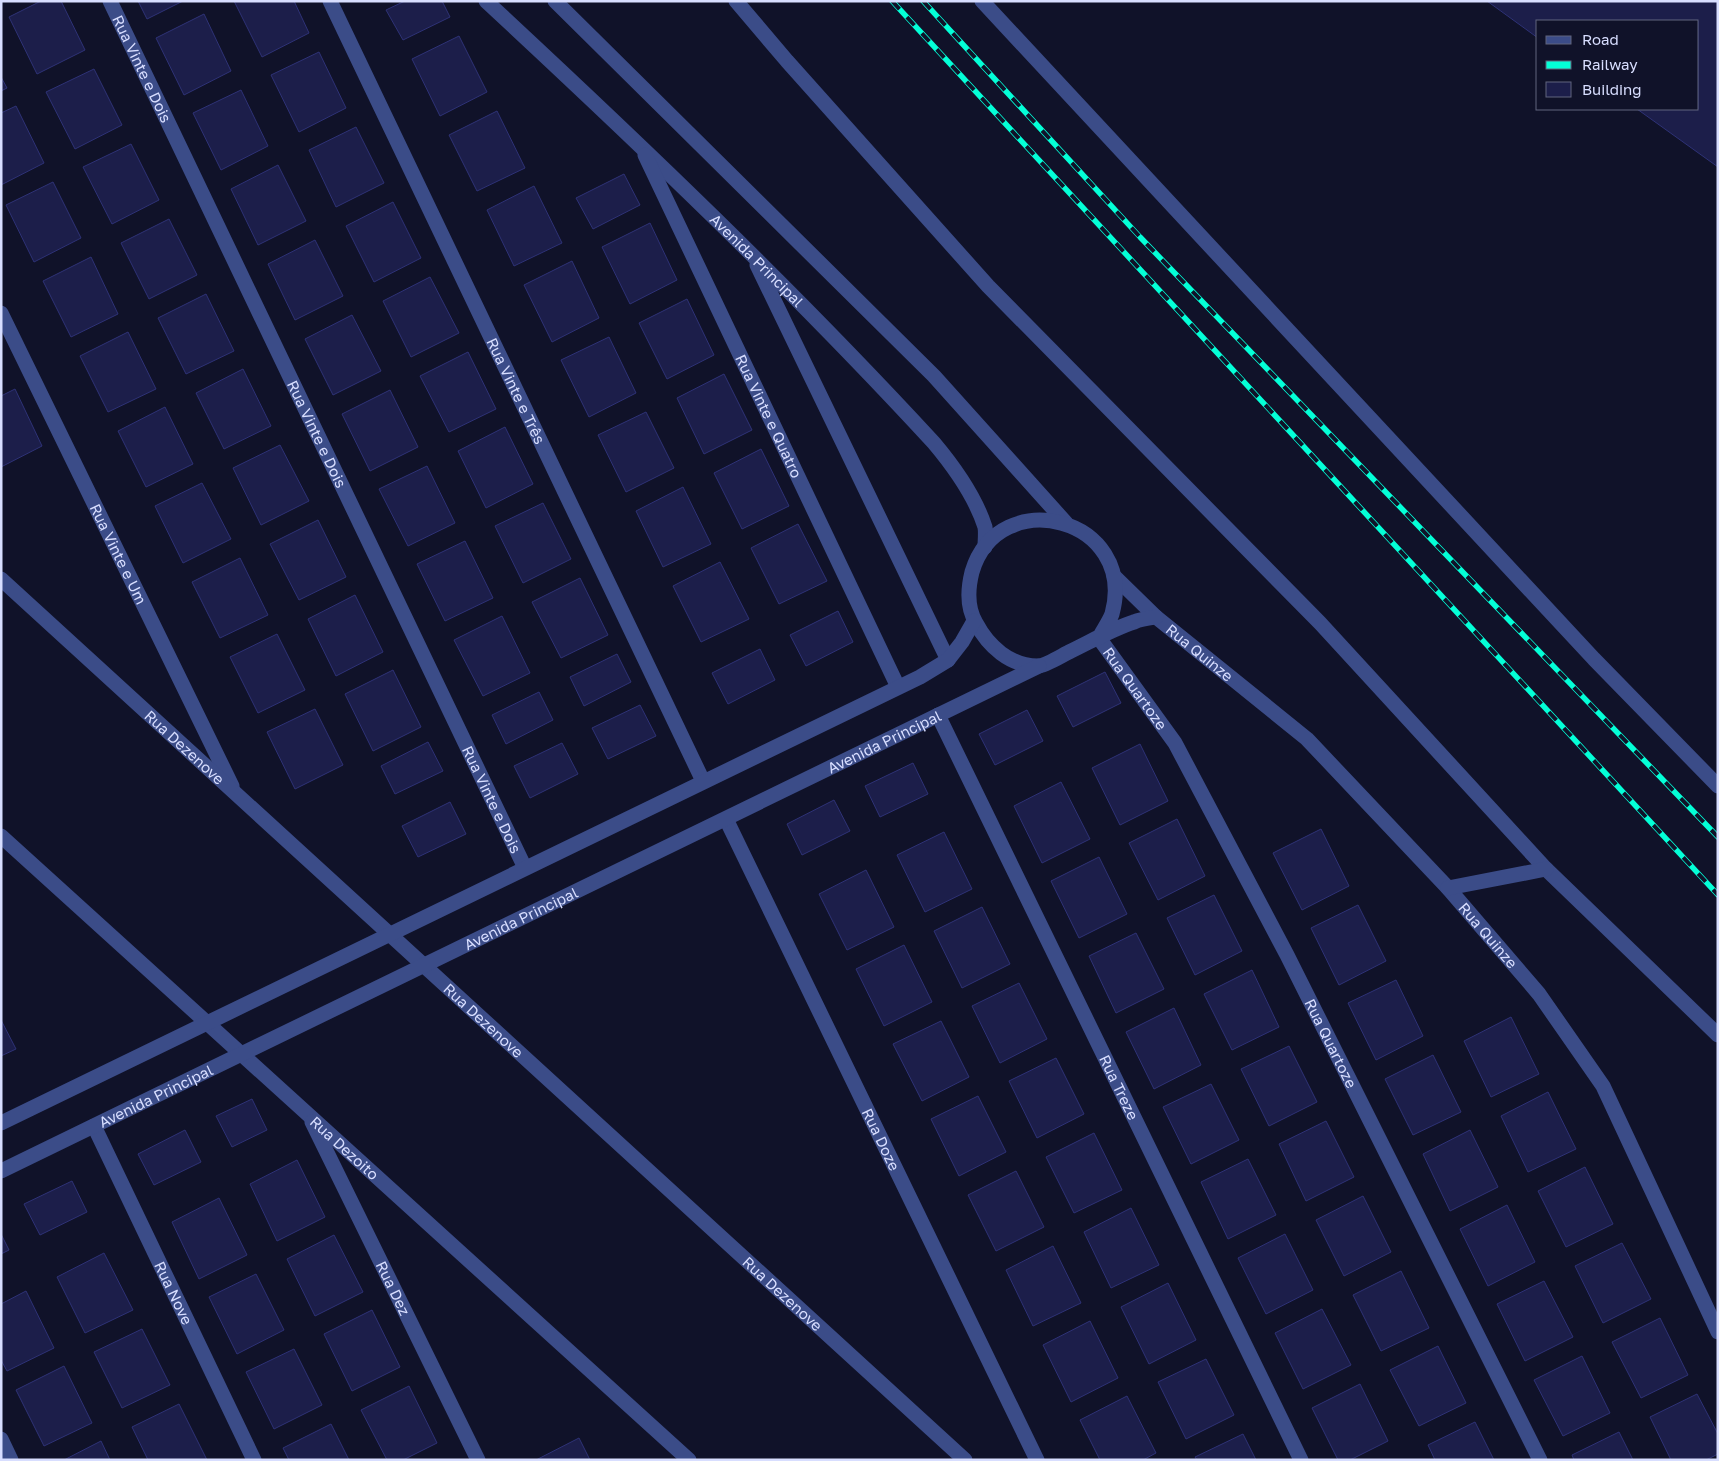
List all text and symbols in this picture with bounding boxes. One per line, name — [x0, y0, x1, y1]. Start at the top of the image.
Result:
street label: Rua Vinte e Dois — [109, 12, 176, 125]
legend — [1536, 20, 1699, 110]
text: Road — [1582, 30, 1619, 48]
text: Railway — [1582, 55, 1638, 73]
text: Building — [1582, 80, 1642, 98]
street label: Avenida Principal — [707, 210, 808, 310]
street label: Rua Vinte e Três — [483, 335, 549, 447]
street label: Rua Vinte e Quatro — [732, 351, 806, 481]
street label: Rua Vinte e Dois — [284, 377, 351, 491]
street label: Rua Vinte e Um — [86, 501, 151, 607]
street label: Rua Quinze — [1163, 620, 1237, 685]
street label: Rua Quartoze — [1099, 643, 1171, 733]
street label: Rua Dezenove — [141, 706, 229, 788]
street label: Avenida Principal — [824, 706, 944, 777]
street label: Rua Vinte e Dois — [459, 743, 525, 856]
street label: Avenida Principal — [461, 883, 581, 953]
street label: Rua Quinze — [1455, 898, 1522, 972]
street label: Rua Dezenove — [440, 979, 528, 1061]
street label: Rua Quartoze — [1301, 996, 1361, 1091]
street label: Rua Treze — [1096, 1052, 1143, 1123]
street label: Avenida Principal — [96, 1060, 216, 1131]
street label: Rua Doze — [859, 1105, 904, 1174]
street label: Rua Dezoito — [307, 1112, 383, 1183]
street label: Rua Dezenove — [739, 1253, 826, 1335]
street label: Rua Nove — [151, 1258, 197, 1328]
street label: Rua Dez — [373, 1258, 415, 1318]

